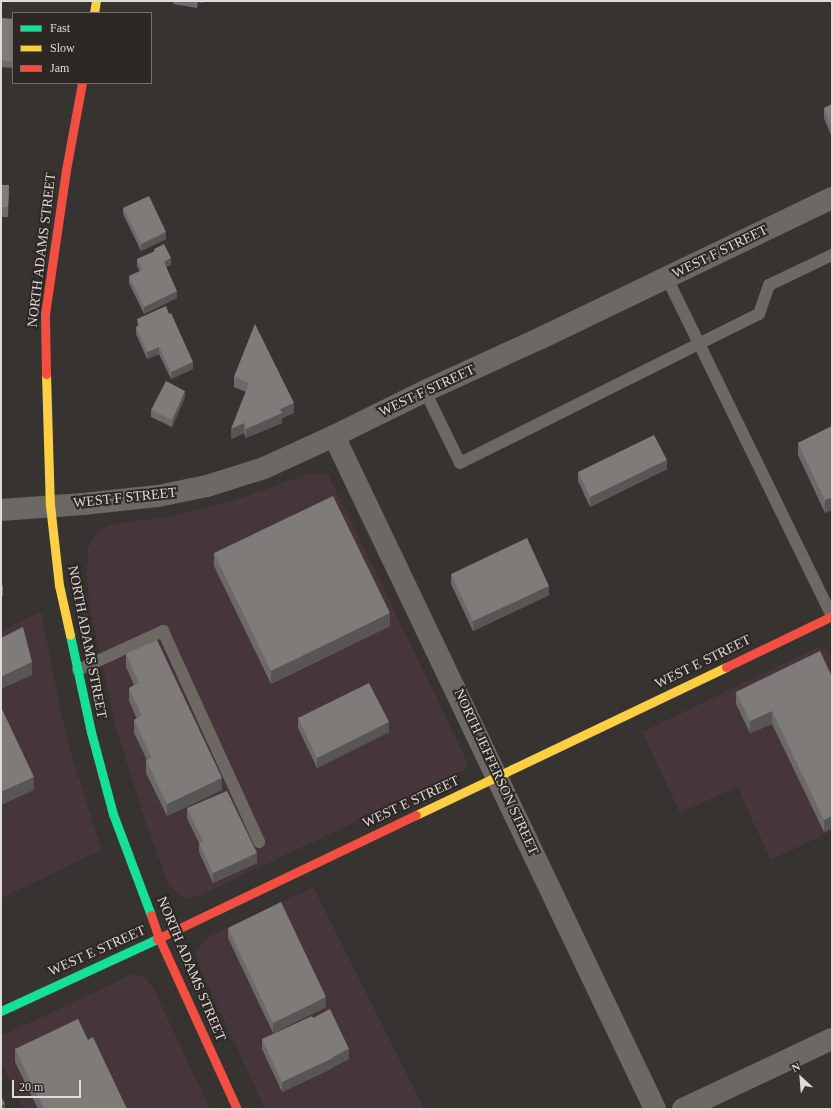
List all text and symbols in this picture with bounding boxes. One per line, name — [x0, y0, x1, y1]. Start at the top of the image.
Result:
legend — [12, 12, 152, 84]
text: Fast — [50, 21, 70, 35]
text: Slow — [50, 41, 75, 55]
text: Jam — [50, 61, 69, 75]
street label: NORTH ADAMS STREET — [24, 171, 60, 329]
street label: WEST F STREET — [669, 222, 771, 282]
street label: WEST F STREET — [376, 361, 478, 421]
street label: WEST F STREET — [72, 484, 178, 512]
street label: NORTH ADAMS STREET — [64, 564, 110, 720]
street label: WEST E STREET — [652, 631, 754, 693]
street label: NORTH JEFFERSON STREET — [450, 686, 542, 858]
street label: WEST E STREET — [360, 772, 462, 832]
street label: NORTH ADAMS STREET — [153, 894, 229, 1044]
street label: WEST E STREET — [46, 922, 148, 980]
north arrow — [781, 1058, 821, 1098]
text: N — [790, 1060, 802, 1074]
scale bar — [14, 1072, 83, 1098]
text: 20 m — [19, 1080, 43, 1094]

